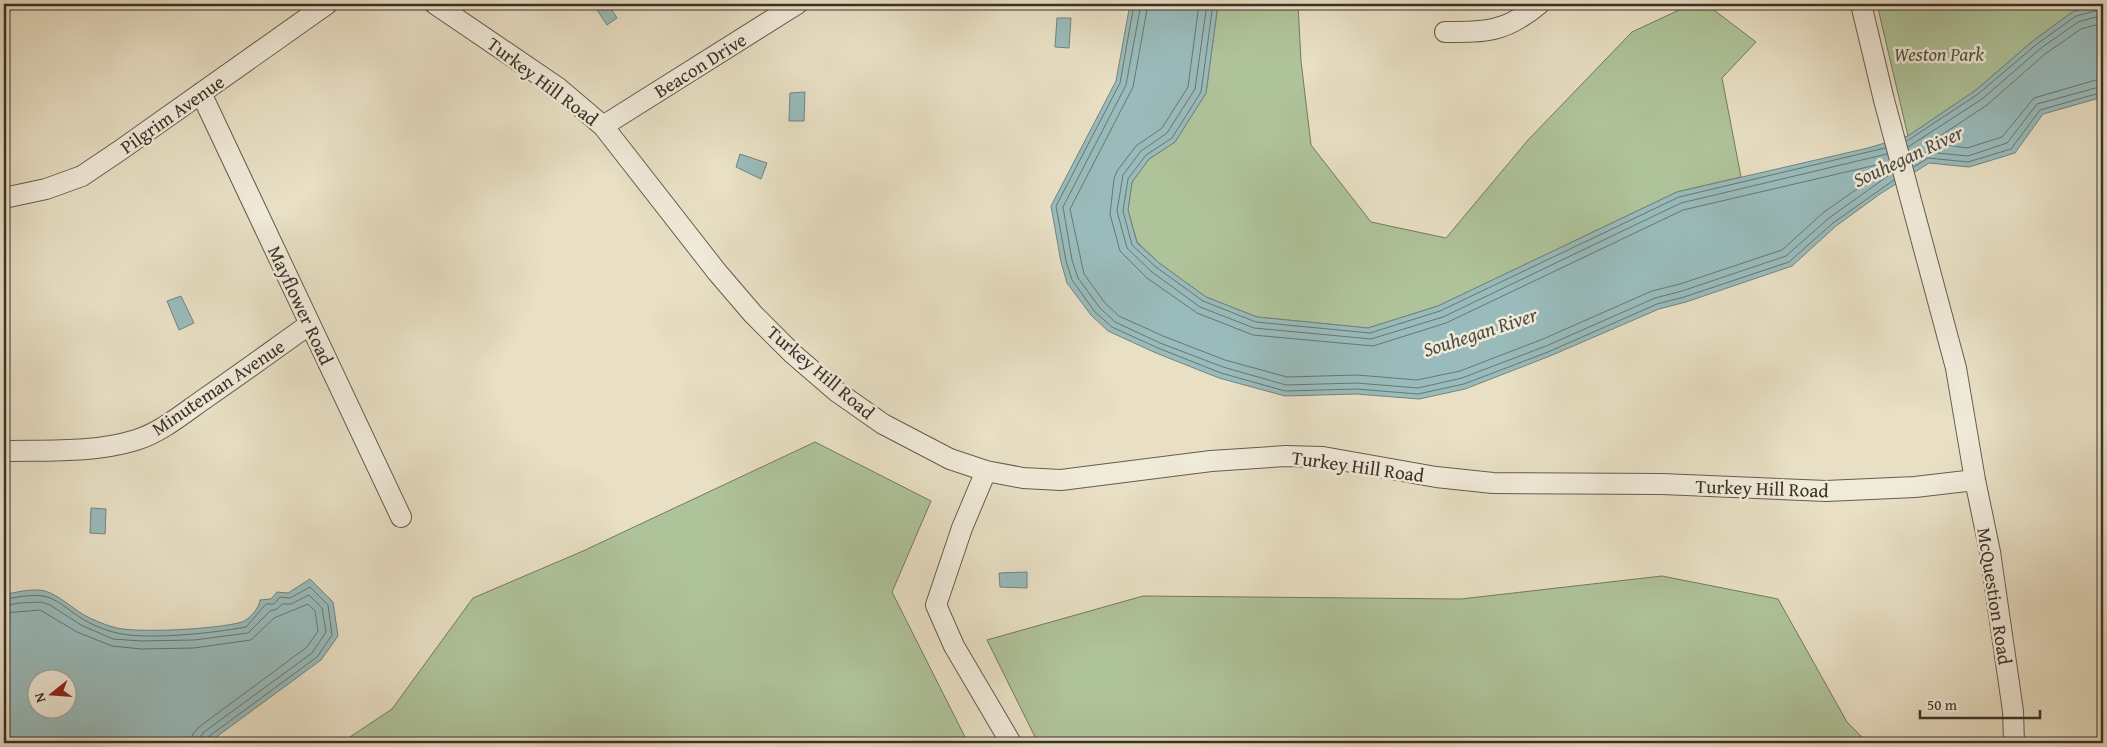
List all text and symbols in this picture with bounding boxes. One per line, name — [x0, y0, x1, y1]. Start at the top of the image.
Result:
street label: Beacon Drive — [648, 25, 752, 105]
street label: Turkey Hill Road — [481, 30, 605, 133]
park label: Weston Park — [1894, 40, 1984, 68]
street label: Pilgrim Avenue — [114, 68, 230, 160]
water label: Souhegan River — [1848, 117, 1968, 194]
street label: Mayflower Road — [261, 241, 341, 370]
water label: Souhegan River — [1419, 299, 1541, 364]
street label: Turkey Hill Road — [761, 318, 882, 426]
street label: Minuteman Avenue — [146, 332, 290, 442]
street label: Turkey Hill Road — [1290, 443, 1427, 489]
street label: Turkey Hill Road — [1695, 472, 1830, 504]
street label: McQuestion Road — [1970, 525, 2020, 667]
north arrow — [28, 670, 78, 720]
scale bar — [1920, 687, 2040, 719]
text: N — [28, 690, 50, 705]
text: 50 m — [1927, 694, 1958, 715]

